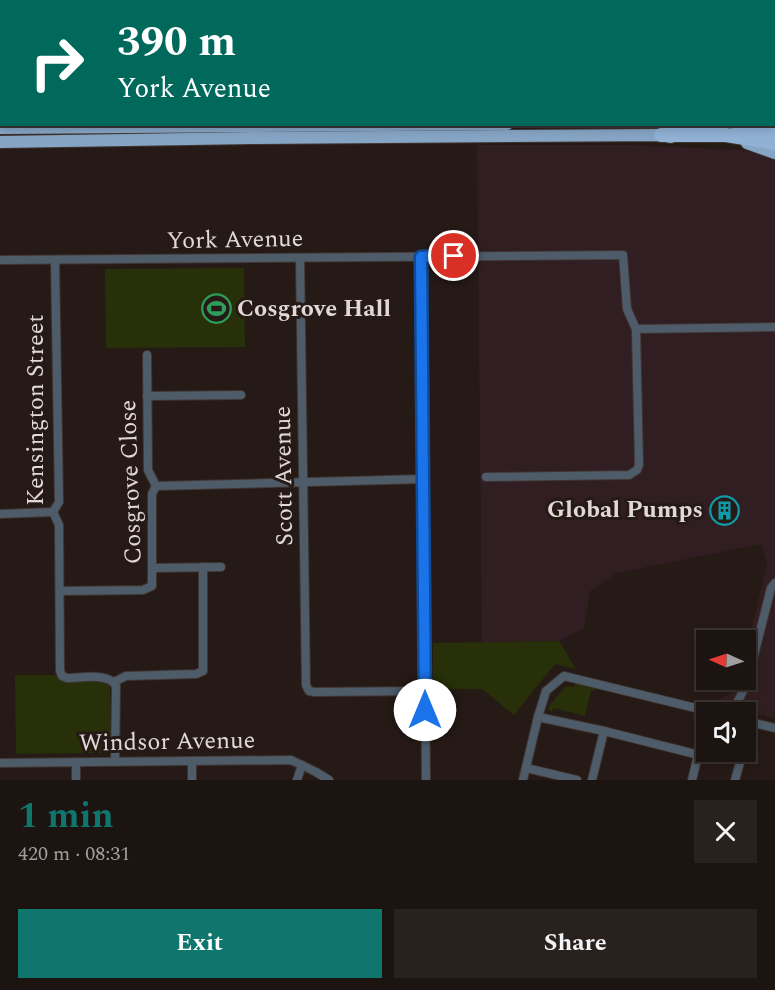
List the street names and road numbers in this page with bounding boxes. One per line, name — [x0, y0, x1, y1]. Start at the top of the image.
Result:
street label: York Avenue — [166, 221, 304, 259]
street label: Kensington Street — [18, 314, 54, 506]
street label: Cosgrove Close — [110, 399, 152, 565]
street label: Scott Avenue — [265, 406, 303, 546]
street label: Windsor Avenue — [79, 722, 255, 762]

